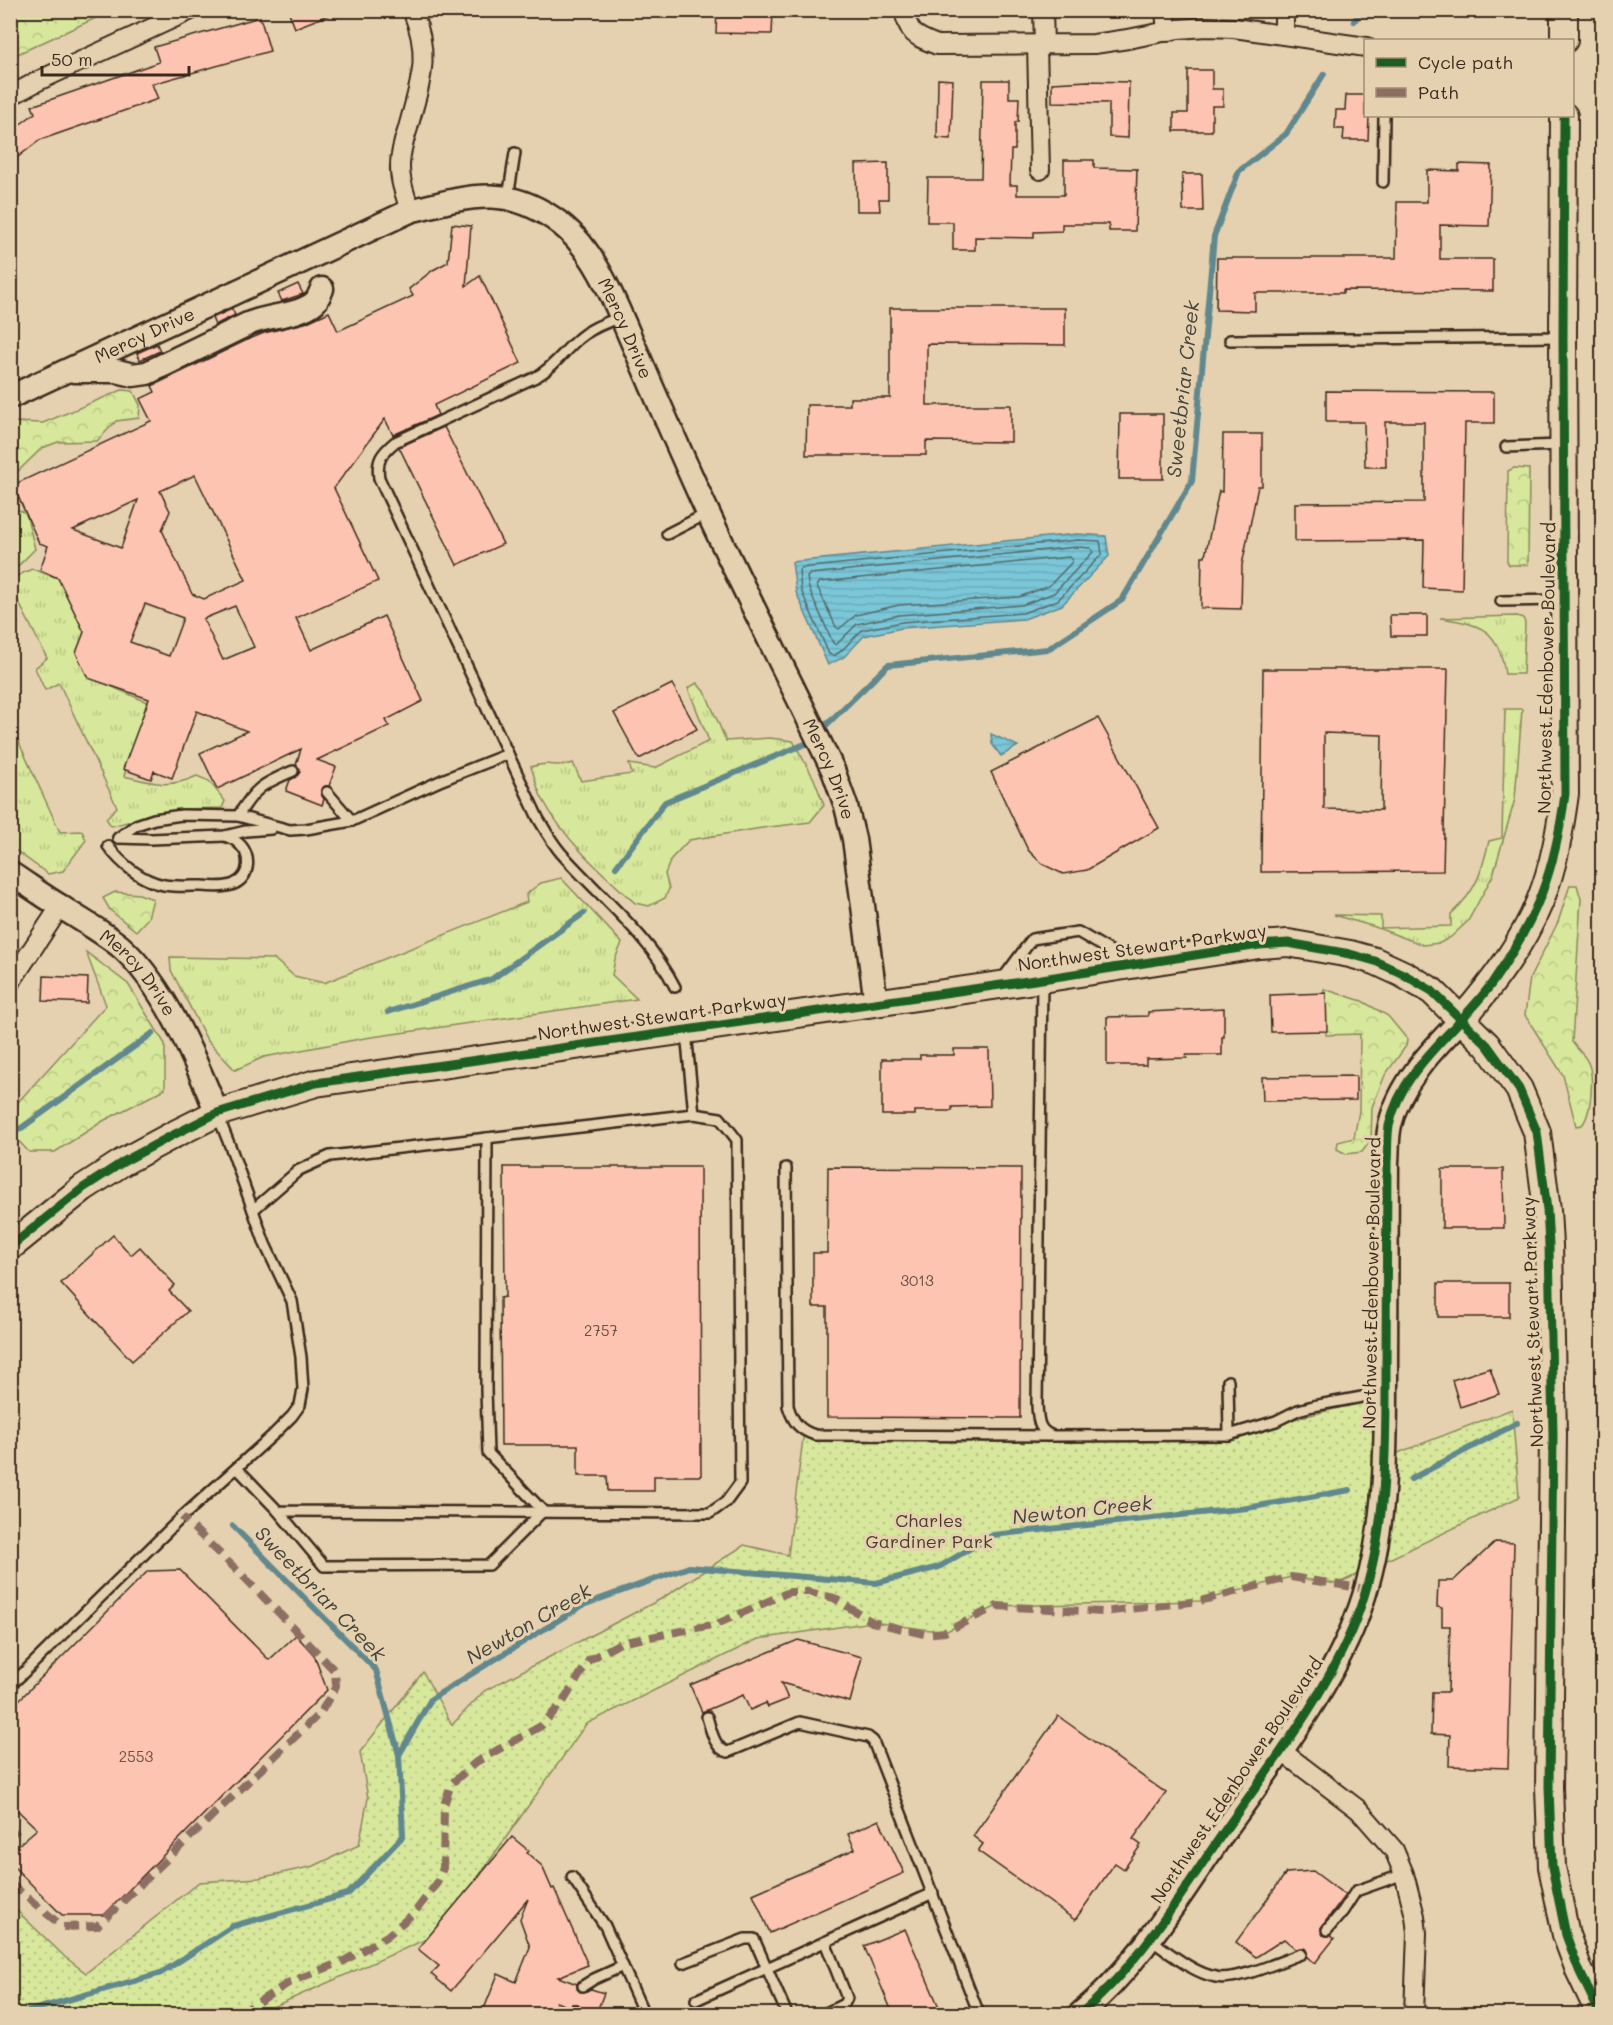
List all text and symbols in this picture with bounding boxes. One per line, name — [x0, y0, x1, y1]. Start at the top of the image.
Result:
scale bar — [42, 39, 189, 77]
legend — [1364, 39, 1574, 117]
text: 50 m — [51, 47, 93, 71]
text: Cycle path — [1418, 50, 1513, 74]
text: Path — [1418, 80, 1458, 104]
street label: Mercy Drive — [593, 273, 659, 382]
water label: Sweetbriar Creek — [1160, 299, 1204, 479]
street label: Mercy Drive — [90, 301, 198, 368]
street label: Northwest Edenbower Boulevard — [1531, 522, 1561, 814]
street label: Mercy Drive — [798, 714, 861, 822]
street label: Northwest Stewart Parkway — [1016, 918, 1268, 976]
street label: Mercy Drive — [95, 923, 182, 1020]
street label: Northwest Stewart Parkway — [536, 987, 788, 1045]
street label: Northwest Edenbower Boulevard — [1356, 1137, 1386, 1429]
street label: Northwest Stewart Parkway — [1516, 1196, 1548, 1448]
house number: 3013 — [900, 1270, 934, 1290]
house number: 2757 — [584, 1320, 618, 1340]
water label: Newton Creek — [1011, 1489, 1154, 1529]
park label: Charles Gardiner Park — [865, 1508, 993, 1553]
water label: Sweetbriar Creek — [250, 1520, 392, 1666]
water label: Newton Creek — [461, 1576, 596, 1669]
street label: Northwest Edenbower Boulevard — [1144, 1652, 1328, 1908]
house number: 2553 — [119, 1746, 154, 1766]

